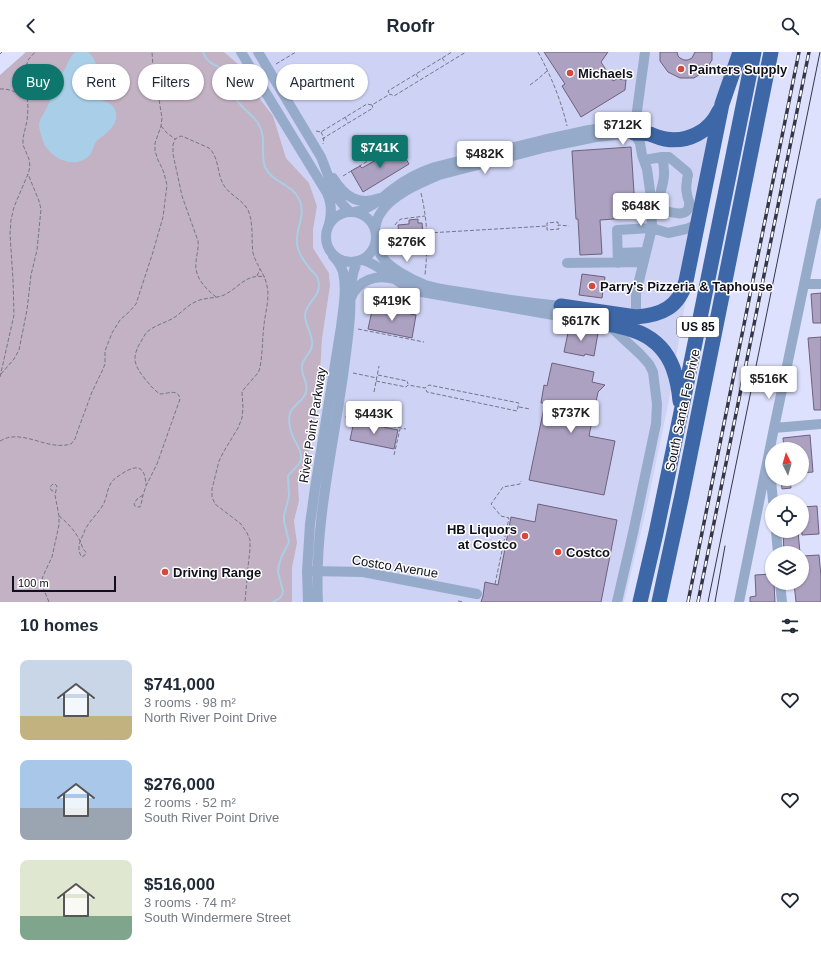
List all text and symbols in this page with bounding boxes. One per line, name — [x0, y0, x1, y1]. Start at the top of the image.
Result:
icon: back — [20, 15, 42, 37]
icon: search — [779, 15, 801, 37]
text: Roofr — [387, 16, 435, 36]
place label: Painters Supply — [689, 62, 788, 77]
chip: Buy — [12, 64, 64, 100]
chip: Rent — [72, 64, 130, 100]
chip: Filters — [138, 64, 204, 100]
chip: New — [212, 64, 268, 100]
chip: Apartment — [276, 64, 368, 100]
marker: Painters Supply — [676, 64, 686, 74]
place label: Michaels — [578, 66, 633, 81]
marker: Michaels — [565, 68, 575, 78]
pin: $712K — [595, 112, 651, 146]
text: $712K — [604, 117, 642, 132]
pin: $741K — [352, 135, 408, 169]
text: $741K — [361, 140, 399, 155]
pin: $482K — [457, 141, 513, 175]
text: $482K — [466, 146, 504, 161]
pin: $648K — [613, 193, 669, 227]
text: $648K — [622, 198, 660, 213]
pin: $276K — [379, 229, 435, 263]
text: $276K — [388, 234, 426, 249]
place label: Parry's Pizzeria & Taphouse — [600, 279, 773, 294]
marker: Parry's Pizzeria & Taphouse — [587, 281, 597, 291]
pin: $419K — [364, 288, 420, 322]
text: $419K — [373, 293, 411, 308]
pin: $617K — [553, 308, 609, 342]
text: $617K — [562, 313, 600, 328]
road number: US 85 — [677, 317, 719, 337]
street label: South Santa Fe Drive — [662, 348, 703, 472]
street label: River Point Parkway — [296, 366, 329, 484]
pin: $516K — [741, 366, 797, 400]
text: $516K — [750, 371, 788, 386]
pin: $737K — [543, 400, 599, 434]
pin: $443K — [346, 401, 402, 435]
text: $737K — [552, 405, 590, 420]
text: $443K — [355, 406, 393, 421]
north arrow — [765, 442, 809, 486]
map controls — [765, 442, 809, 590]
button: locate — [765, 494, 809, 538]
place label: HB Liquors at Costco — [447, 522, 517, 552]
marker: HB Liquors at Costco — [520, 531, 530, 541]
place label: Costco — [566, 545, 610, 560]
button: layers — [765, 546, 809, 590]
marker: Costco — [553, 547, 563, 557]
street label: Costco Avenue — [351, 552, 439, 581]
place label: Driving Range — [173, 565, 261, 580]
marker: Driving Range — [160, 567, 170, 577]
scale bar — [12, 574, 116, 593]
text: 100 m — [18, 577, 49, 589]
icon: filters — [779, 615, 801, 637]
text: 10 homes — [20, 616, 98, 635]
text: $741,000 — [144, 675, 215, 694]
icon: home — [52, 676, 100, 724]
icon: heart — [779, 689, 801, 711]
text: 3 rooms · 98 m² — [144, 695, 236, 710]
text: North River Point Drive — [144, 710, 277, 725]
text: $276,000 — [144, 775, 215, 794]
icon: home — [52, 776, 100, 824]
icon: heart — [779, 789, 801, 811]
text: 2 rooms · 52 m² — [144, 795, 236, 810]
text: South River Point Drive — [144, 810, 279, 825]
text: $516,000 — [144, 875, 215, 894]
icon: home — [52, 876, 100, 924]
icon: heart — [779, 889, 801, 911]
text: 3 rooms · 74 m² — [144, 895, 236, 910]
text: South Windermere Street — [144, 910, 291, 925]

